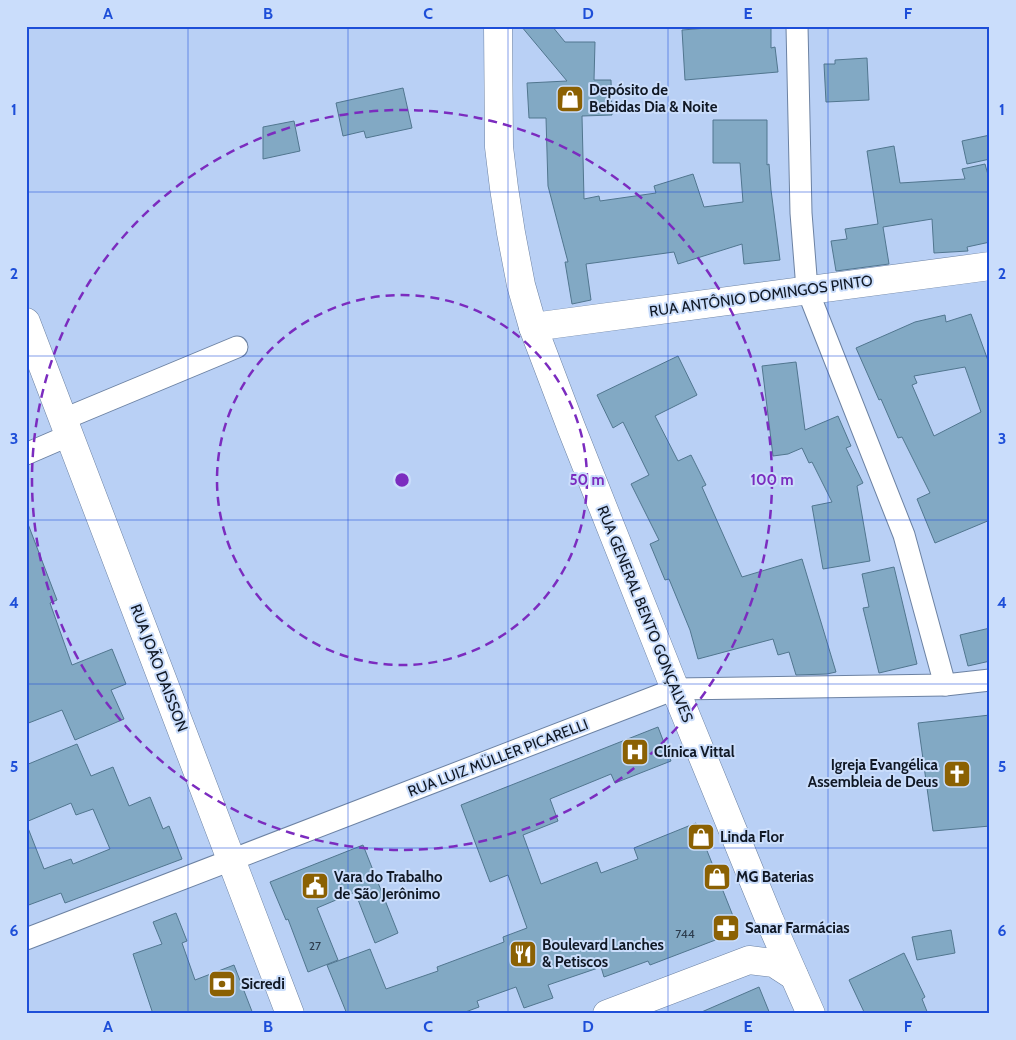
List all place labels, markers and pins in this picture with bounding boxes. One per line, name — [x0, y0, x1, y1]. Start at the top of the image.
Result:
place label: Depósito de Bebidas Dia & Noite — [589, 81, 718, 116]
shop icon: Depósito de Bebidas Dia & Noite — [555, 84, 585, 114]
centre of rings — [393, 471, 411, 489]
hospital icon: Clínica Vittal — [620, 737, 650, 767]
place label: Clínica Vittal — [654, 743, 735, 761]
place label: Igreja Evangélica Assembleia de Deus — [808, 756, 939, 791]
church icon: Igreja Evangélica Assembleia de Deus — [942, 759, 972, 789]
shop icon: Linda Flor — [686, 822, 716, 852]
place label: Linda Flor — [720, 828, 784, 846]
shop icon: MG Baterias — [702, 862, 732, 892]
place label: Vara do Trabalho de São Jerônimo — [334, 868, 443, 903]
place label: MG Baterias — [736, 868, 814, 886]
public building icon: Vara do Trabalho de São Jerônimo — [300, 871, 330, 901]
pharmacy icon: Sanar Farmácias — [711, 913, 741, 943]
place label: Sanar Farmácias — [745, 919, 850, 937]
place label: Boulevard Lanches & Petiscos — [542, 936, 664, 971]
restaurant icon: Boulevard Lanches & Petiscos — [508, 939, 538, 969]
bank icon: Sicredi — [207, 969, 237, 999]
place label: Sicredi — [241, 975, 285, 993]

